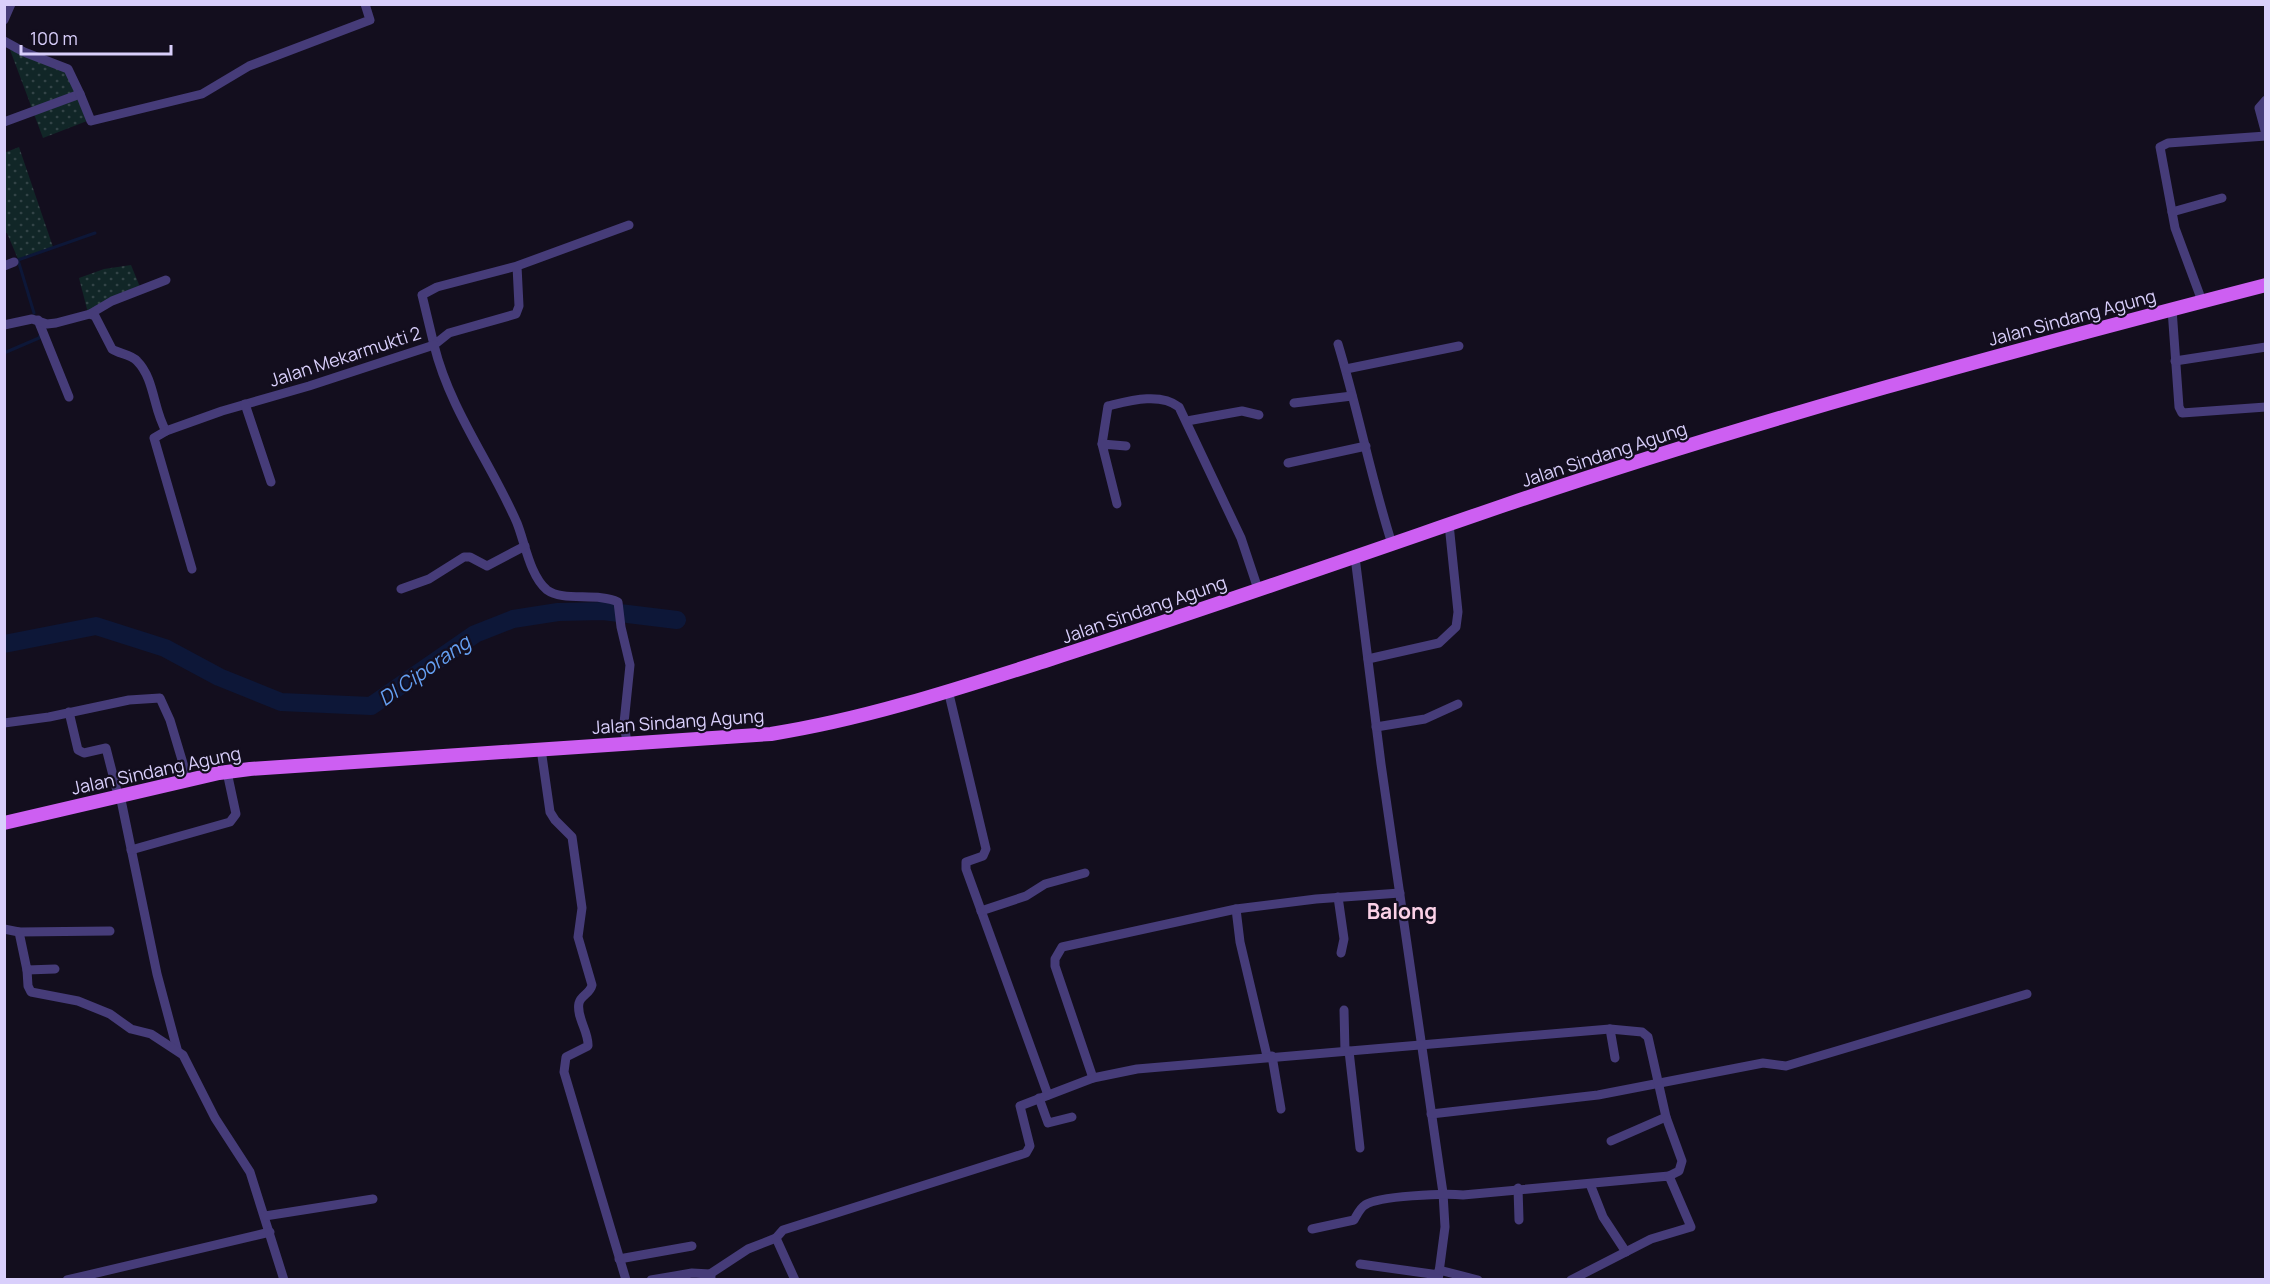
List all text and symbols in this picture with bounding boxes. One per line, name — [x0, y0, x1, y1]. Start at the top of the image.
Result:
scale bar — [21, 18, 171, 56]
text: 100 m — [30, 26, 78, 50]
street label: Jalan Sindang Agung — [1986, 283, 2158, 351]
street label: Jalan Mekarmukti 2 — [266, 320, 424, 392]
street label: Jalan Sindang Agung — [1518, 416, 1690, 492]
street label: Jalan Sindang Agung — [1059, 570, 1229, 648]
water label: DI Ciporang — [373, 627, 477, 712]
street label: Jalan Sindang Agung — [591, 703, 765, 739]
street label: Jalan Sindang Agung — [69, 740, 243, 800]
district label: Balong — [1367, 897, 1437, 925]

